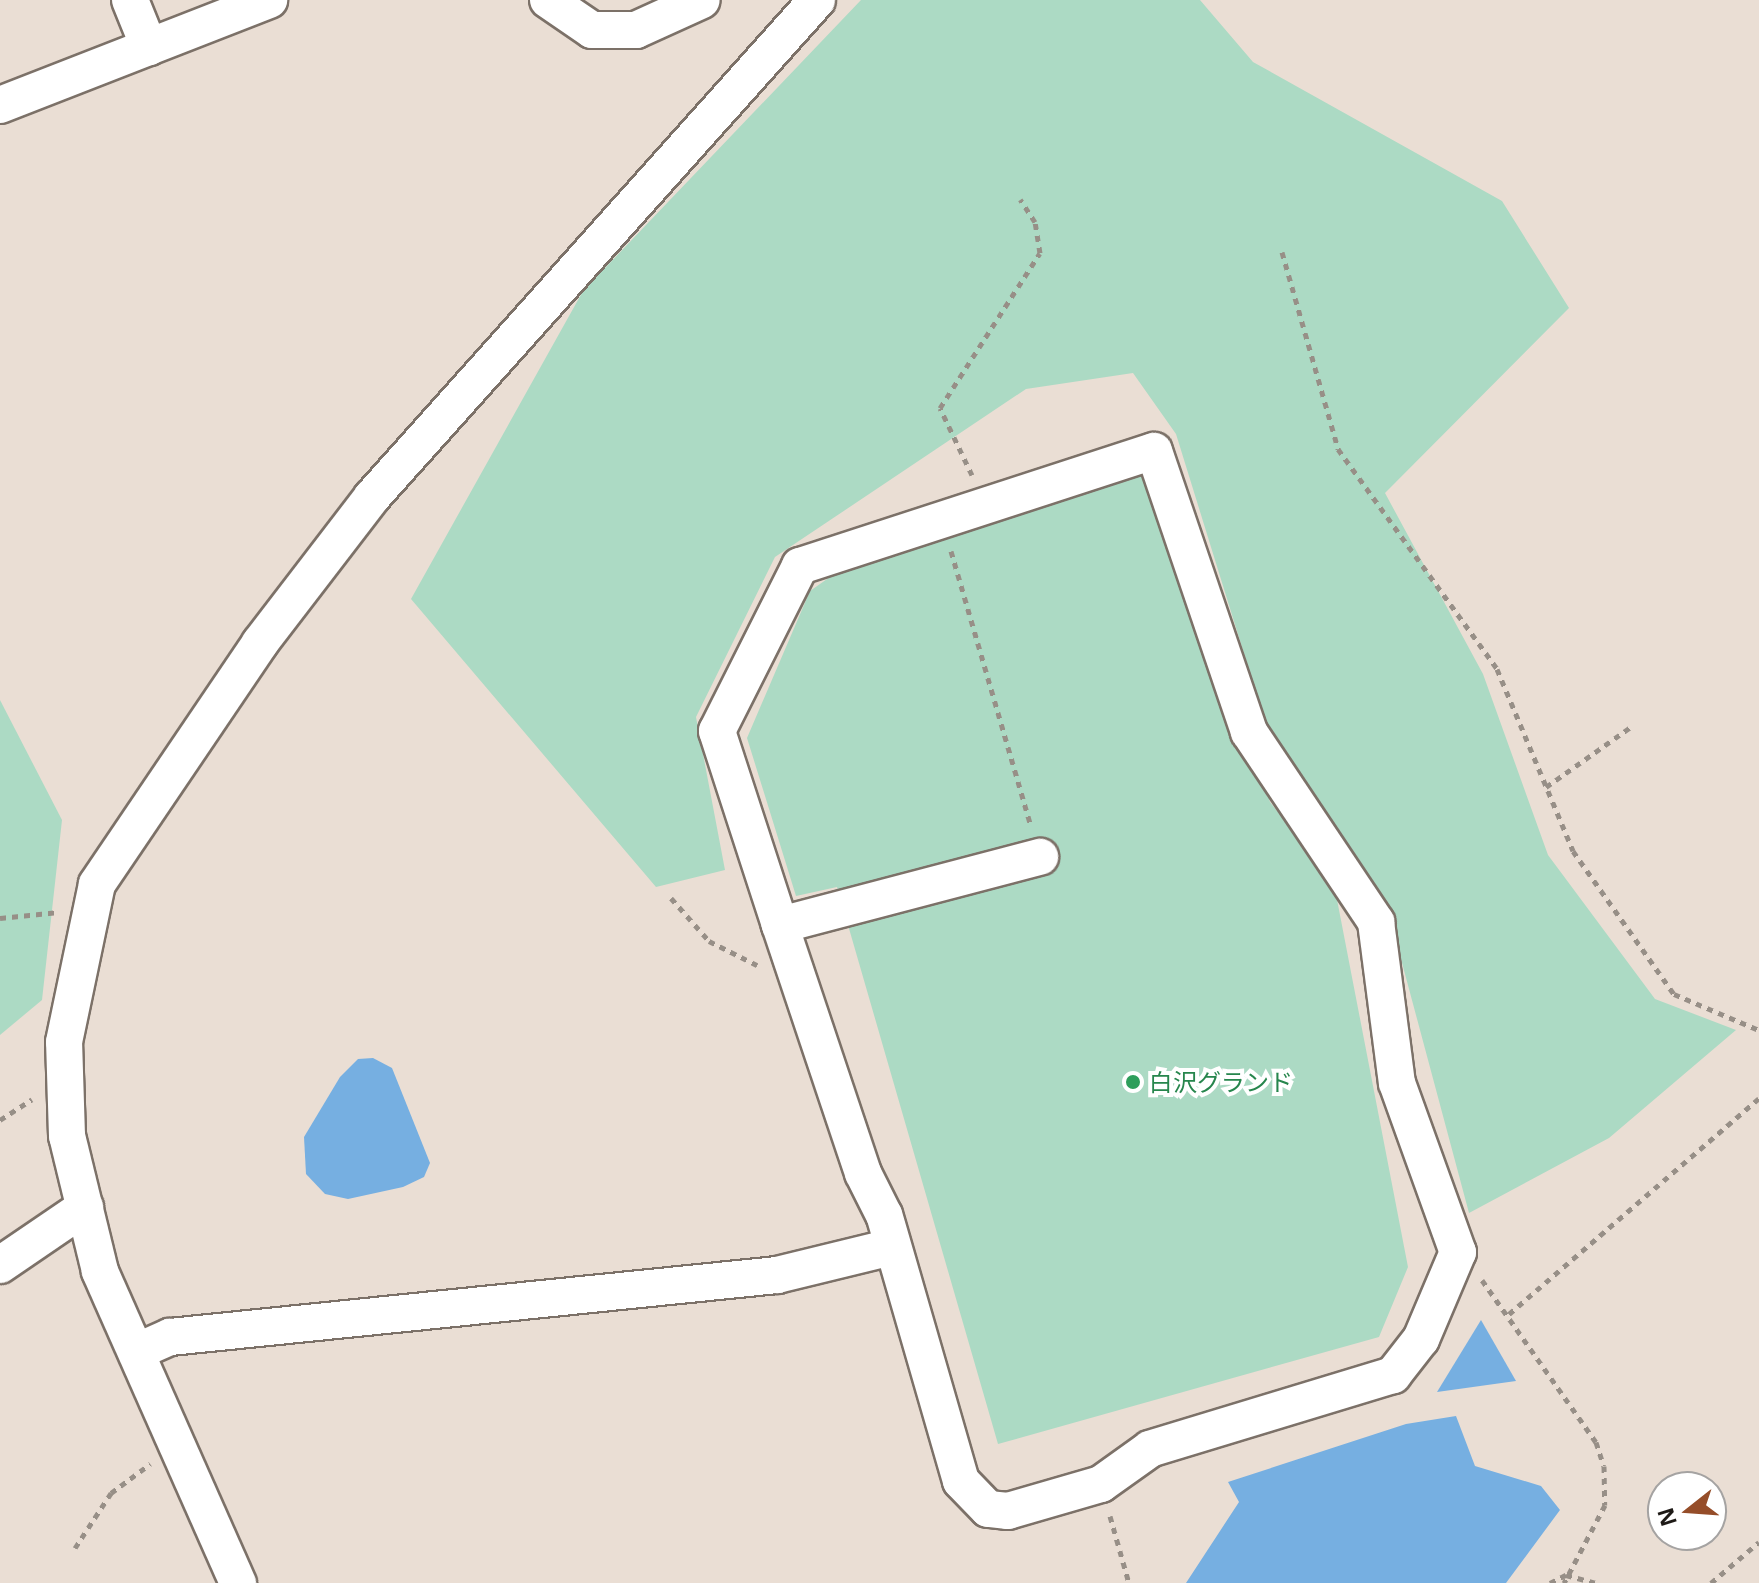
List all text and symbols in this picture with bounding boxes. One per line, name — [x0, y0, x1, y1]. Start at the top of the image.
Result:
place label: 白沢グランド — [1149, 1068, 1293, 1096]
marker: 白沢グランド — [1124, 1073, 1142, 1091]
north arrow — [1647, 1471, 1727, 1551]
text: N — [1649, 1504, 1683, 1530]

